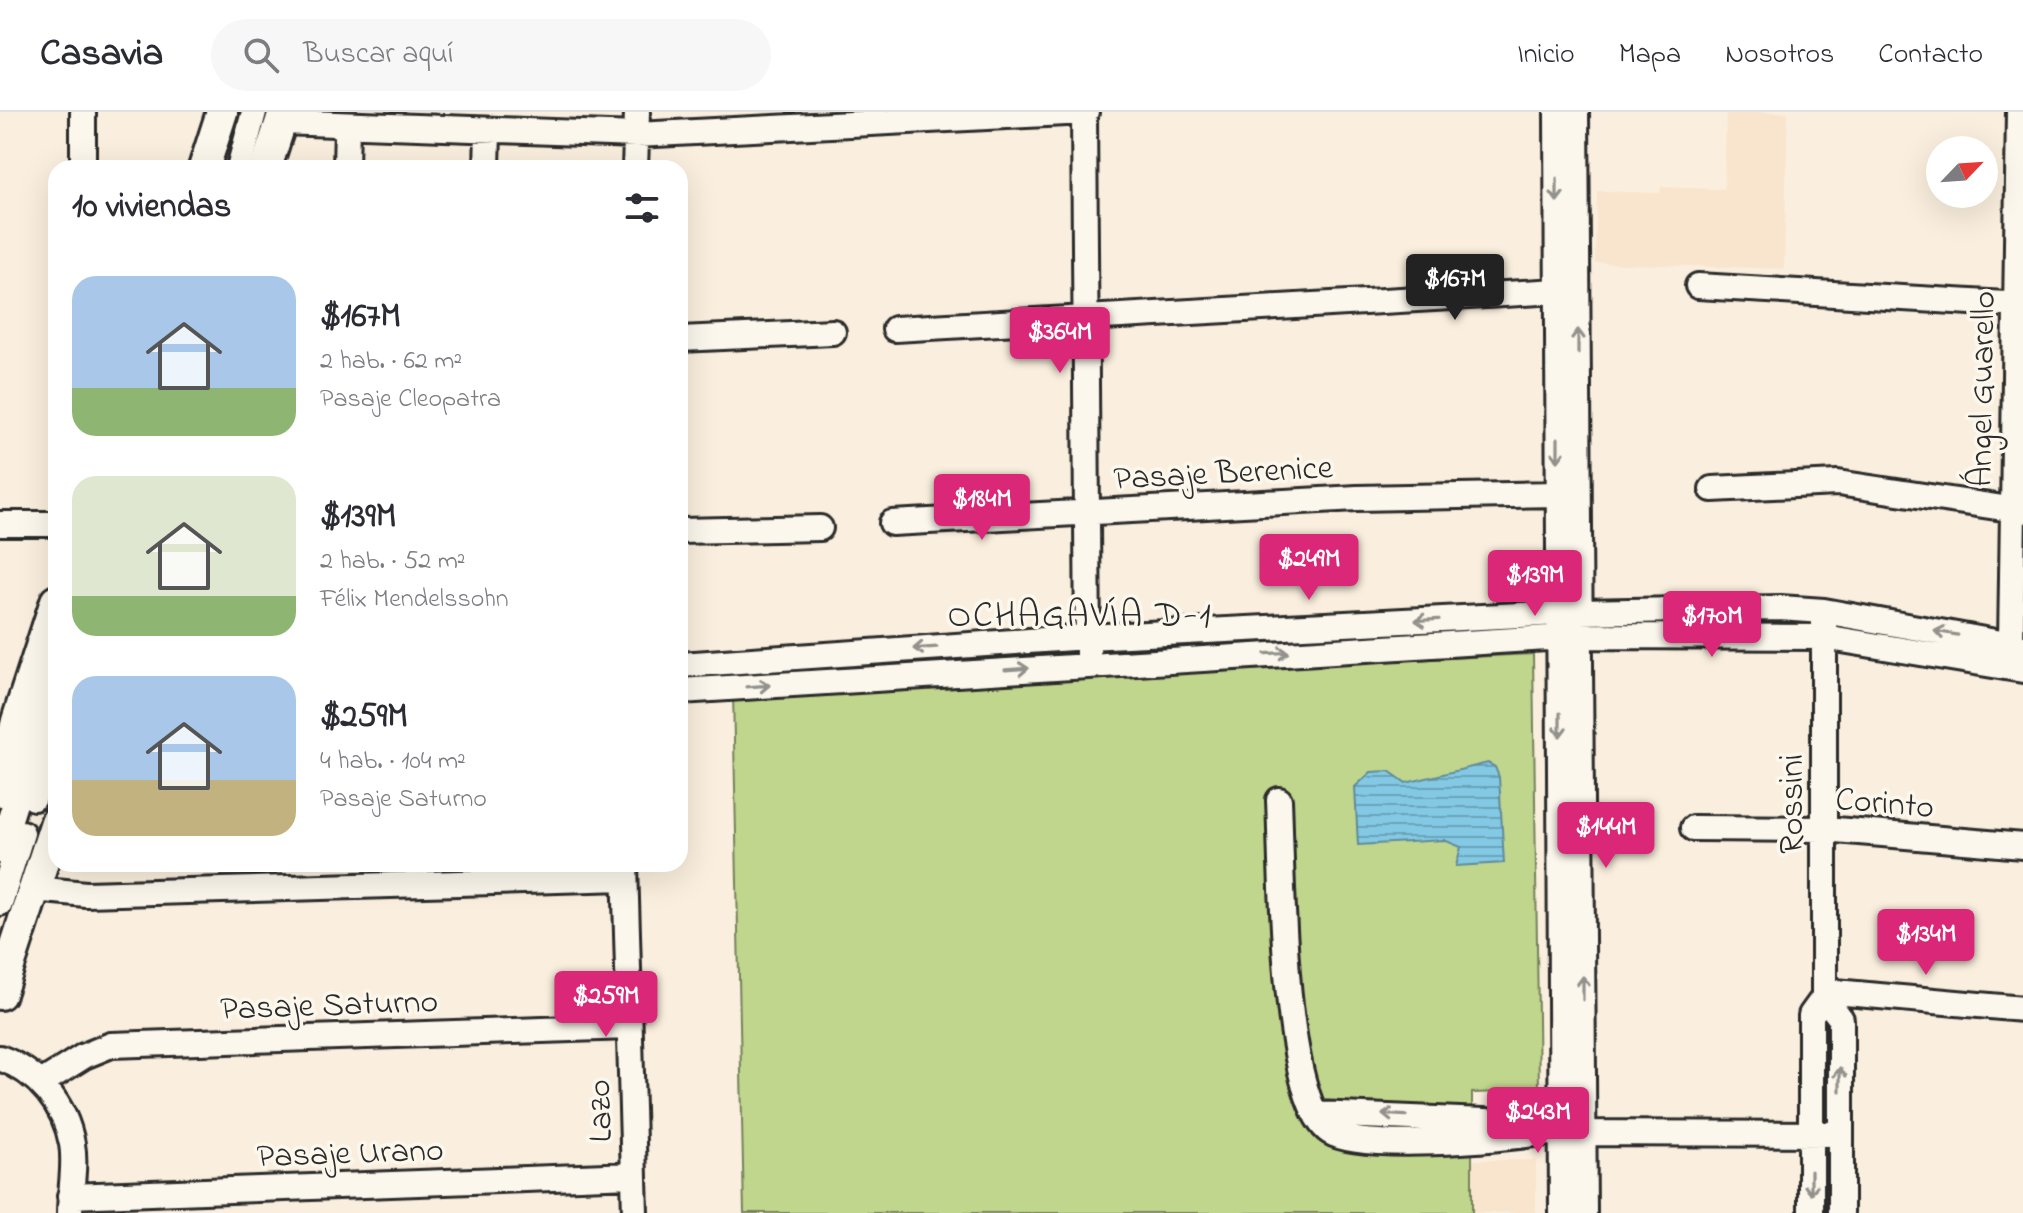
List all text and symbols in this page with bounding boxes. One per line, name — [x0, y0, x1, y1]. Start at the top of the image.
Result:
search box — [211, 19, 771, 91]
text: Casavia — [40, 27, 163, 83]
icon: search — [239, 33, 283, 77]
text: Buscar aquí — [303, 33, 453, 77]
text: Inicio — [1517, 35, 1575, 76]
text: Mapa — [1619, 35, 1681, 76]
text: Nosotros — [1725, 35, 1834, 76]
text: Contacto — [1878, 35, 1983, 76]
north arrow — [1926, 136, 1998, 208]
map controls — [1926, 136, 1998, 208]
one-way arrow — [1549, 176, 1565, 203]
text: 10 viviendas — [72, 183, 231, 233]
icon: filters — [620, 186, 664, 230]
pin: $167M — [1399, 254, 1511, 322]
text: $167M — [1424, 261, 1486, 299]
street label: Ángel Guarello — [1957, 290, 2011, 488]
text: $167M — [320, 293, 401, 343]
pin: $364M — [1004, 307, 1116, 375]
icon: home — [136, 308, 232, 404]
text: $364M — [1028, 314, 1092, 352]
one-way arrow — [1570, 328, 1586, 355]
text: 2 hab. · 62 m² — [320, 343, 462, 381]
text: Pasaje Cleopatra — [320, 381, 501, 419]
one-way arrow — [1550, 436, 1566, 463]
street label: Pasaje Berenice — [1112, 444, 1335, 506]
pin: $184M — [926, 474, 1038, 542]
text: $184M — [952, 481, 1012, 519]
text: $139M — [320, 493, 396, 543]
icon: home — [136, 508, 232, 604]
pin: $249M — [1253, 534, 1365, 602]
text: $249M — [1278, 541, 1340, 579]
text: 2 hab. · 52 m² — [320, 543, 466, 581]
pin: $139M — [1479, 550, 1591, 618]
text: $139M — [1506, 557, 1564, 595]
text: Félix Mendelssohn — [320, 581, 509, 619]
district label: OCHAGAVÍA D-1 — [947, 591, 1213, 644]
pin: $170M — [1656, 591, 1768, 659]
text: $170M — [1681, 598, 1743, 636]
one-way arrow — [1415, 612, 1441, 627]
one-way arrow — [1934, 624, 1959, 639]
one-way arrow — [912, 641, 939, 656]
one-way arrow — [1263, 646, 1290, 661]
one-way arrow — [1003, 661, 1030, 676]
one-way arrow — [744, 678, 771, 693]
text: $259M — [320, 693, 408, 743]
icon: home — [136, 708, 232, 804]
one-way arrow — [1552, 711, 1568, 738]
text: 4 hab. · 104 m² — [320, 743, 466, 781]
street label: Rossini — [1769, 754, 1819, 854]
street label: Corinto — [1833, 776, 1936, 834]
text: Pasaje Saturno — [320, 781, 487, 819]
pin: $144M — [1550, 802, 1662, 870]
text: $144M — [1575, 809, 1637, 847]
pin: $134M — [1870, 909, 1982, 977]
text: $134M — [1895, 916, 1957, 954]
pin: $259M — [550, 971, 662, 1039]
one-way arrow — [1575, 975, 1591, 1002]
street label: Pasaje Saturno — [219, 978, 439, 1036]
text: $259M — [572, 978, 640, 1016]
one-way arrow — [1832, 1066, 1848, 1093]
street label: Lazo — [576, 1079, 628, 1143]
pin: $243M — [1482, 1087, 1594, 1155]
text: $243M — [1505, 1094, 1571, 1132]
one-way arrow — [1381, 1107, 1408, 1122]
street label: Pasaje Urano — [256, 1127, 444, 1183]
one-way arrow — [1803, 1169, 1819, 1196]

